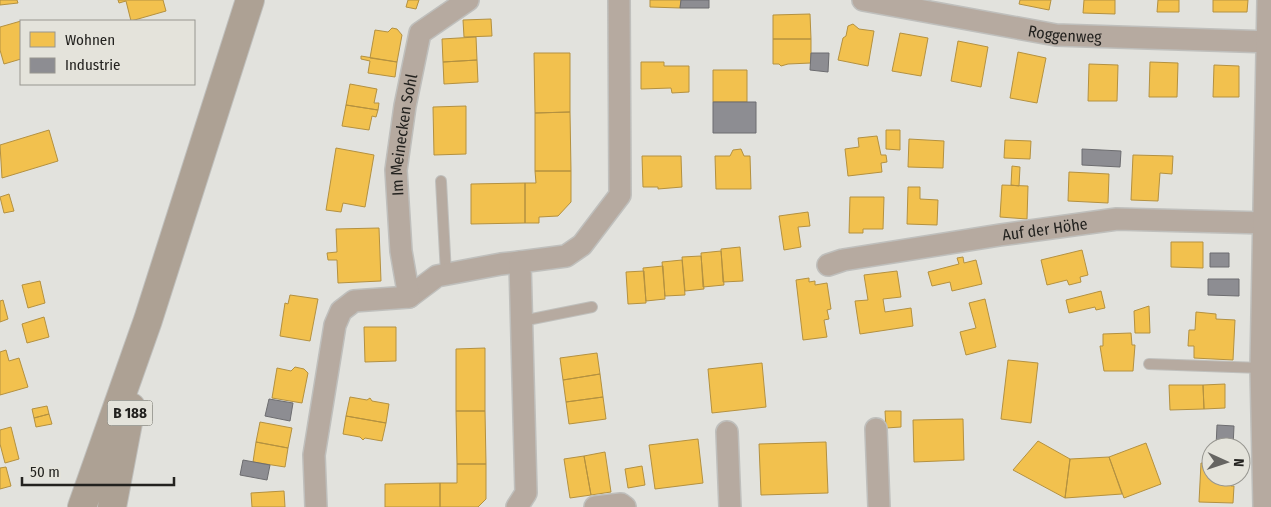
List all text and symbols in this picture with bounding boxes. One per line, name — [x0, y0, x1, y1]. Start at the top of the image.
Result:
legend — [20, 20, 195, 85]
street label: Roggenweg — [1027, 21, 1103, 47]
text: Wohnen — [65, 31, 115, 49]
text: Industrie — [65, 56, 120, 74]
street label: Im Meinecken Sohl — [387, 72, 421, 196]
street label: Auf der Höhe — [1001, 214, 1089, 245]
road number: B 188 — [108, 400, 152, 426]
north arrow — [1201, 437, 1251, 487]
scale bar — [22, 454, 175, 486]
text: N — [1230, 458, 1247, 467]
text: 50 m — [30, 463, 60, 481]

